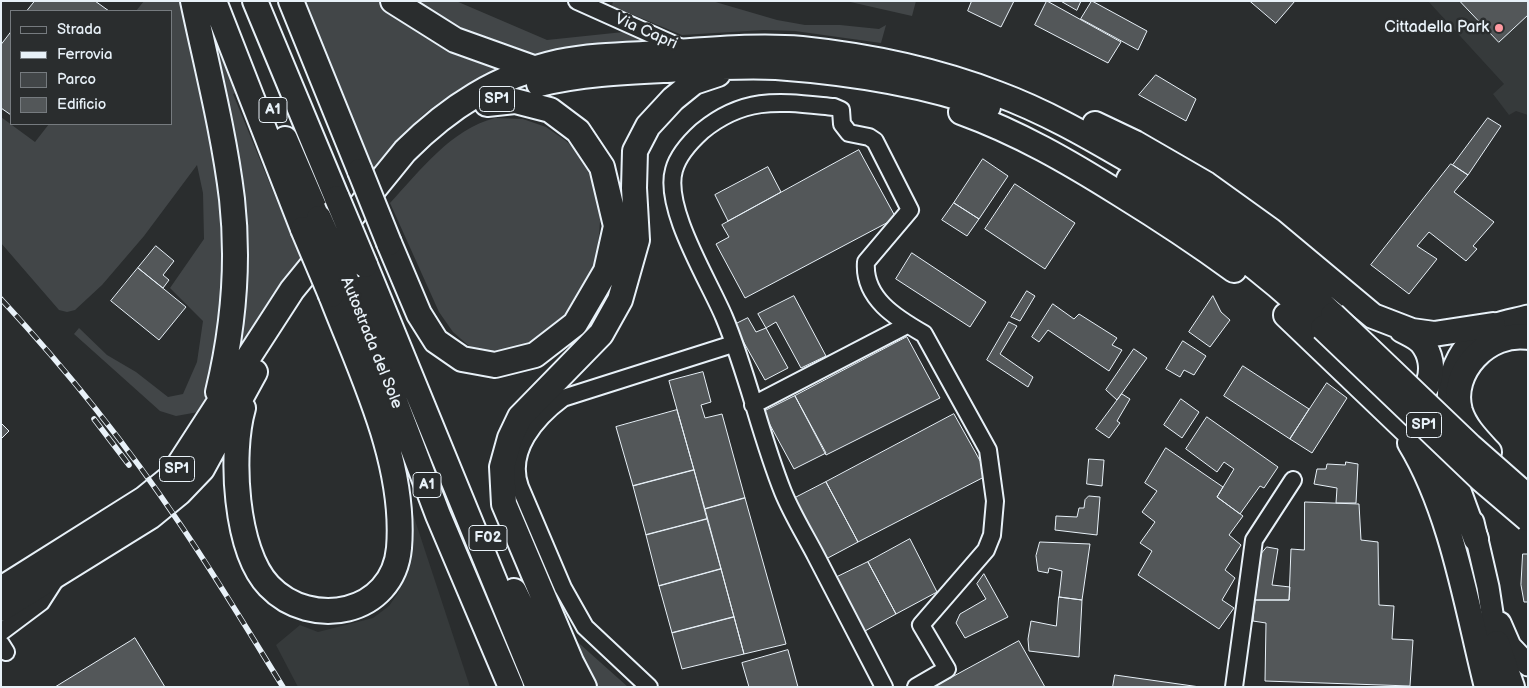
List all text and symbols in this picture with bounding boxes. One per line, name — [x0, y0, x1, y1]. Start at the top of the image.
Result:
legend — [10, 10, 172, 125]
street label: Via Capri — [612, 10, 680, 54]
place label: Cittadella Park — [1384, 18, 1489, 38]
text: Strada — [57, 20, 101, 39]
marker: Cittadella Park — [1493, 22, 1505, 34]
text: Ferrovia — [57, 45, 113, 64]
text: Parco — [57, 70, 96, 89]
road number: SP1 — [480, 86, 514, 112]
text: Edificio — [57, 95, 106, 114]
road number: A1 — [259, 98, 287, 122]
street label: Autostrada del Sole — [336, 274, 406, 412]
road number: SP1 — [1406, 412, 1442, 438]
road number: SP1 — [160, 456, 194, 482]
road number: A1 — [413, 472, 441, 498]
road number: F02 — [469, 526, 507, 550]

